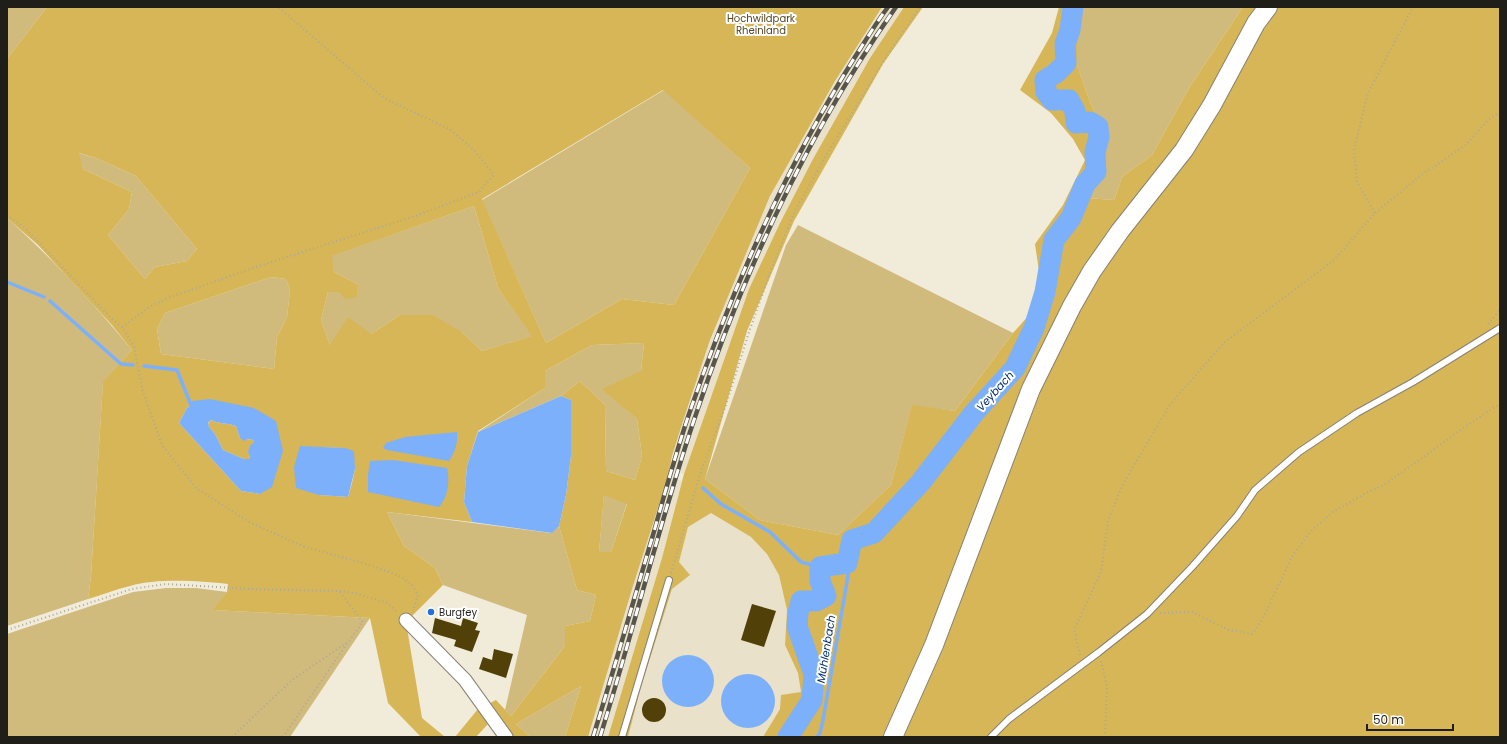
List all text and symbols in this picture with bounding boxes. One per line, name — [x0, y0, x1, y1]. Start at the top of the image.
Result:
park label: Hochwildpark Rheinland — [727, 11, 796, 38]
water label: Veybach — [973, 367, 1017, 415]
place label: Burgfey — [439, 605, 478, 620]
marker: Burgfey — [426, 607, 436, 617]
water label: Mühlenbach — [813, 614, 839, 684]
scale bar — [1367, 706, 1453, 732]
text: 50 m — [1373, 711, 1404, 728]

